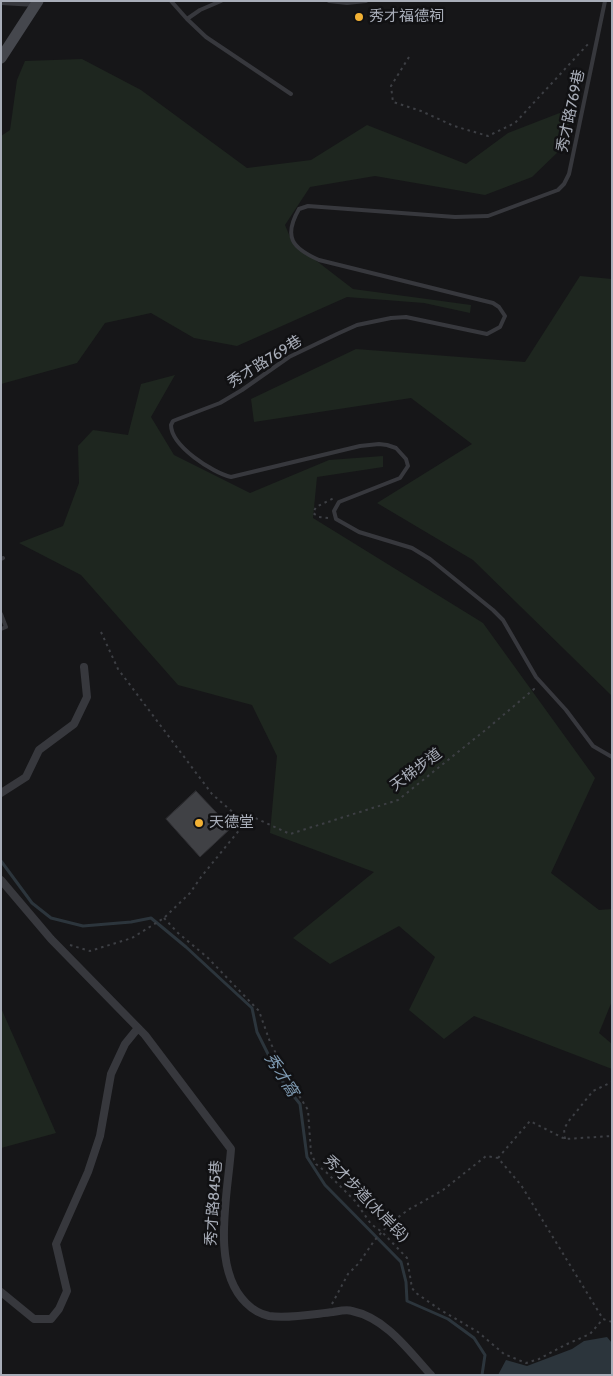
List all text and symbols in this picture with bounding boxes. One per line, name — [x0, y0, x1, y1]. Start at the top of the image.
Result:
place label: 秀才福德祠 — [369, 8, 444, 26]
marker: 秀才福德祠 — [353, 11, 365, 23]
street label: 秀才路769巷 — [553, 68, 589, 154]
street label: 秀才路769巷 — [225, 332, 305, 392]
street label: 天梯步道 — [387, 745, 445, 795]
place label: 天德堂 — [209, 814, 254, 832]
marker: 天德堂 — [193, 817, 205, 829]
water label: 秀才窩 — [260, 1050, 302, 1100]
street label: 秀才步道(水岸段) — [320, 1152, 412, 1246]
street label: 秀才路845巷 — [202, 1160, 226, 1246]

